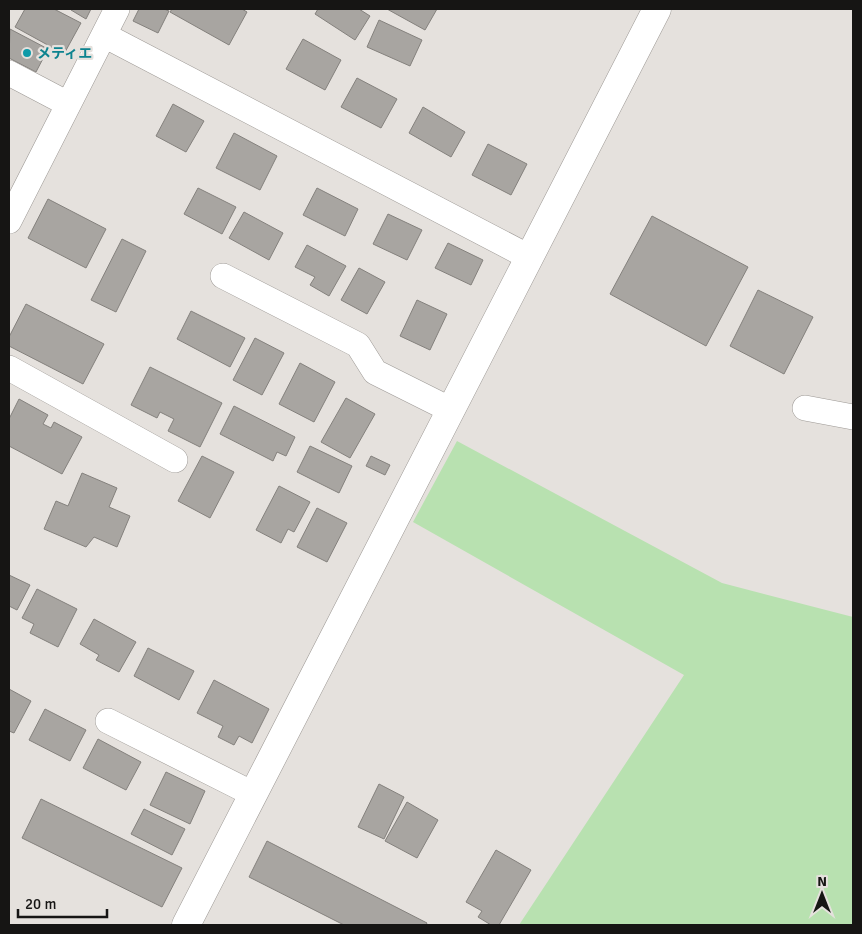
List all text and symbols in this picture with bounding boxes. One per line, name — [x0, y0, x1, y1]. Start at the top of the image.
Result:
place label: メティエ — [37, 45, 92, 62]
marker: メティエ — [21, 47, 33, 59]
north arrow — [797, 869, 847, 919]
text: N — [817, 873, 827, 890]
scale bar — [18, 886, 106, 918]
text: 20 m — [25, 895, 56, 913]

